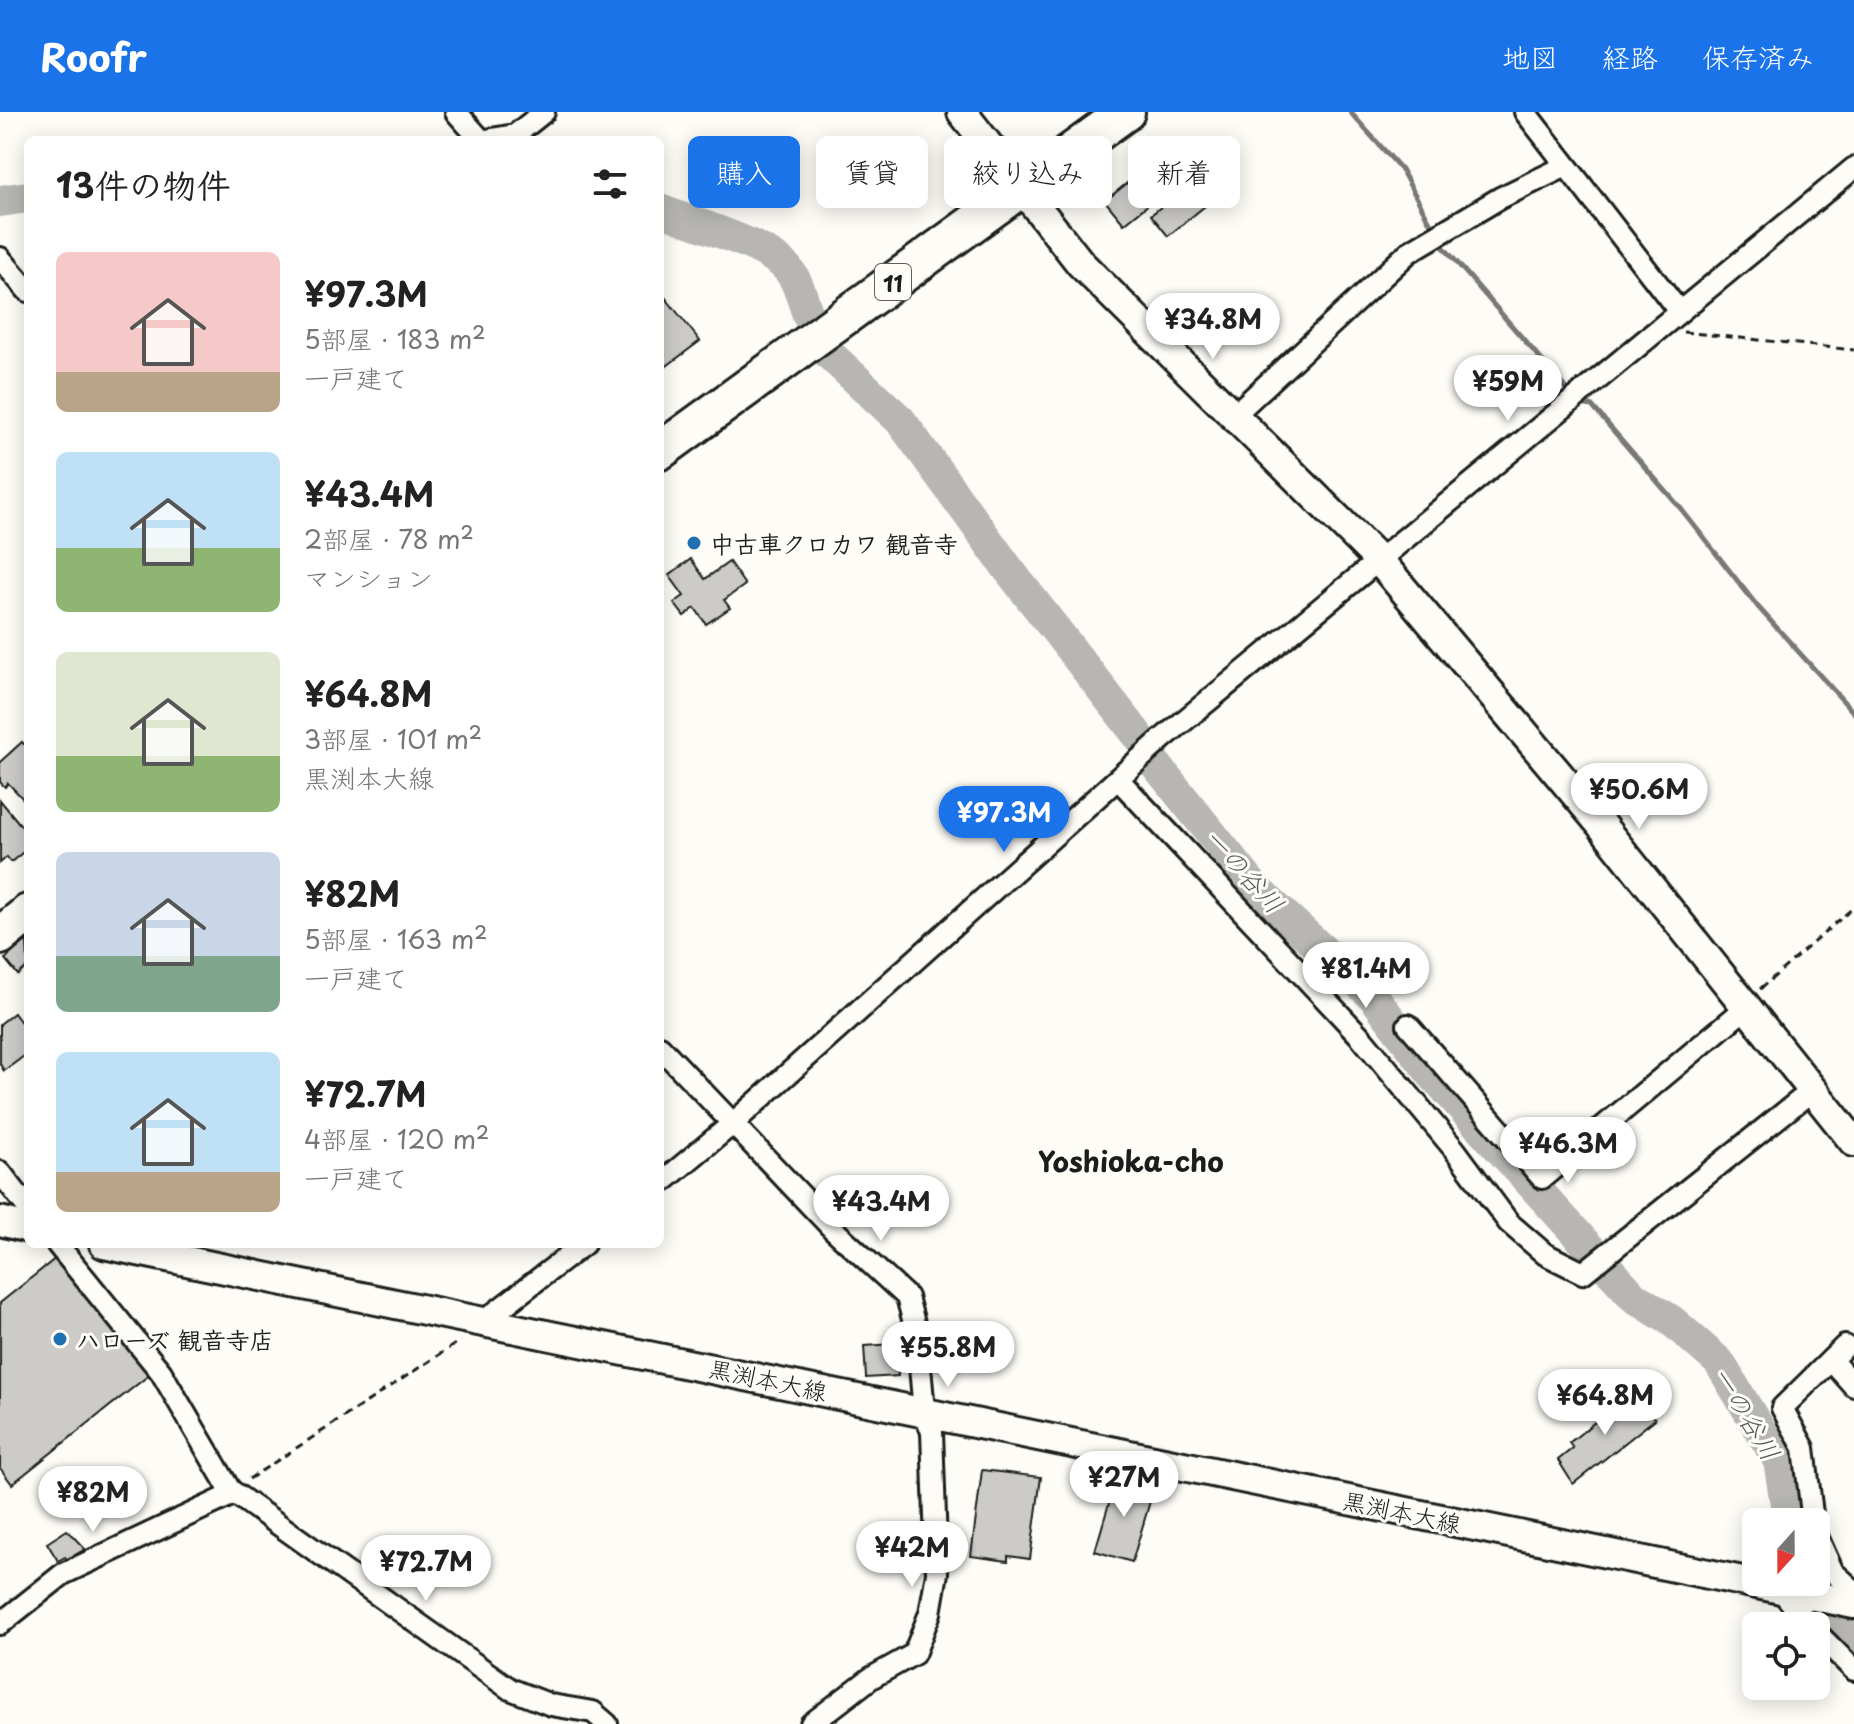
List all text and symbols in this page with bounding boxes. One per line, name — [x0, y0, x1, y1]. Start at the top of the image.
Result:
text: Roofr — [40, 28, 147, 85]
text: 地図 — [1502, 35, 1558, 78]
text: 経路 — [1602, 35, 1658, 78]
text: 保存済み — [1702, 35, 1814, 78]
chip: 購入 — [688, 136, 800, 208]
chip: 賃貸 — [816, 136, 928, 208]
chip: 絞り込み — [944, 136, 1112, 208]
chip: 新着 — [1128, 136, 1240, 208]
text: 13件の物件 — [56, 158, 231, 210]
icon: filters — [588, 162, 632, 206]
road number: 11 — [875, 264, 911, 300]
text: ¥97.3M — [304, 267, 428, 319]
icon: home — [120, 284, 216, 380]
pin: ¥34.8M — [1148, 293, 1278, 361]
text: ¥34.8M — [1164, 299, 1262, 338]
text: 5部屋 · 183 m² — [304, 319, 486, 358]
pin: ¥59M — [1461, 355, 1555, 423]
text: 一戸建て — [304, 358, 408, 397]
text: ¥59M — [1472, 361, 1544, 400]
text: ¥43.4M — [304, 467, 434, 519]
icon: home — [120, 484, 216, 580]
text: 2部屋 · 78 m² — [304, 519, 474, 558]
place label: 中古車クロカワ 観音寺 — [710, 525, 958, 561]
marker: 中古車クロカワ 観音寺 — [685, 534, 703, 552]
text: マンション — [304, 558, 433, 597]
text: ¥64.8M — [304, 667, 432, 719]
icon: home — [120, 684, 216, 780]
text: 3部屋 · 101 m² — [304, 719, 482, 758]
text: 黒渕本大線 — [304, 758, 434, 797]
pin: ¥50.6M — [1574, 763, 1704, 831]
text: ¥50.6M — [1589, 769, 1689, 808]
pin: ¥97.3M — [939, 786, 1069, 854]
text: ¥97.3M — [957, 792, 1051, 831]
water label: 一の谷川 — [1196, 818, 1294, 922]
text: ¥82M — [304, 867, 400, 919]
icon: home — [120, 884, 216, 980]
text: 5部屋 · 163 m² — [304, 919, 488, 958]
pin: ¥81.4M — [1301, 942, 1431, 1010]
text: ¥81.4M — [1320, 948, 1412, 987]
text: 一戸建て — [304, 958, 408, 997]
text: ¥72.7M — [304, 1067, 427, 1119]
icon: home — [120, 1084, 216, 1180]
pin: ¥46.3M — [1503, 1117, 1633, 1185]
text: 4部屋 · 120 m² — [304, 1119, 489, 1158]
text: ¥46.3M — [1518, 1123, 1618, 1162]
district label: Yoshioka-cho — [1038, 1139, 1224, 1182]
text: 一戸建て — [304, 1158, 408, 1197]
pin: ¥43.4M — [816, 1175, 946, 1243]
text: ¥43.4M — [831, 1181, 931, 1220]
place label: ハローズ 観音寺店 — [76, 1321, 274, 1357]
pin: ¥55.8M — [883, 1321, 1013, 1389]
text: ¥55.8M — [900, 1327, 996, 1366]
marker: ハローズ 観音寺店 — [51, 1330, 69, 1348]
street label: 黒渕本大線 — [706, 1349, 830, 1409]
water label: 一の谷川 — [1703, 1358, 1791, 1468]
pin: ¥64.8M — [1540, 1369, 1670, 1437]
text: ¥64.8M — [1556, 1375, 1654, 1414]
pin: ¥27M — [1077, 1451, 1171, 1519]
text: ¥27M — [1088, 1457, 1160, 1496]
pin: ¥82M — [46, 1466, 140, 1534]
text: ¥82M — [56, 1472, 130, 1511]
street label: 黒渕本大線 — [1340, 1481, 1464, 1541]
north arrow — [1742, 1508, 1830, 1596]
map controls — [1742, 1508, 1830, 1700]
pin: ¥42M — [865, 1521, 959, 1589]
text: ¥42M — [874, 1527, 950, 1566]
pin: ¥72.7M — [361, 1535, 491, 1603]
text: ¥72.7M — [379, 1541, 473, 1580]
button: locate — [1742, 1612, 1830, 1700]

